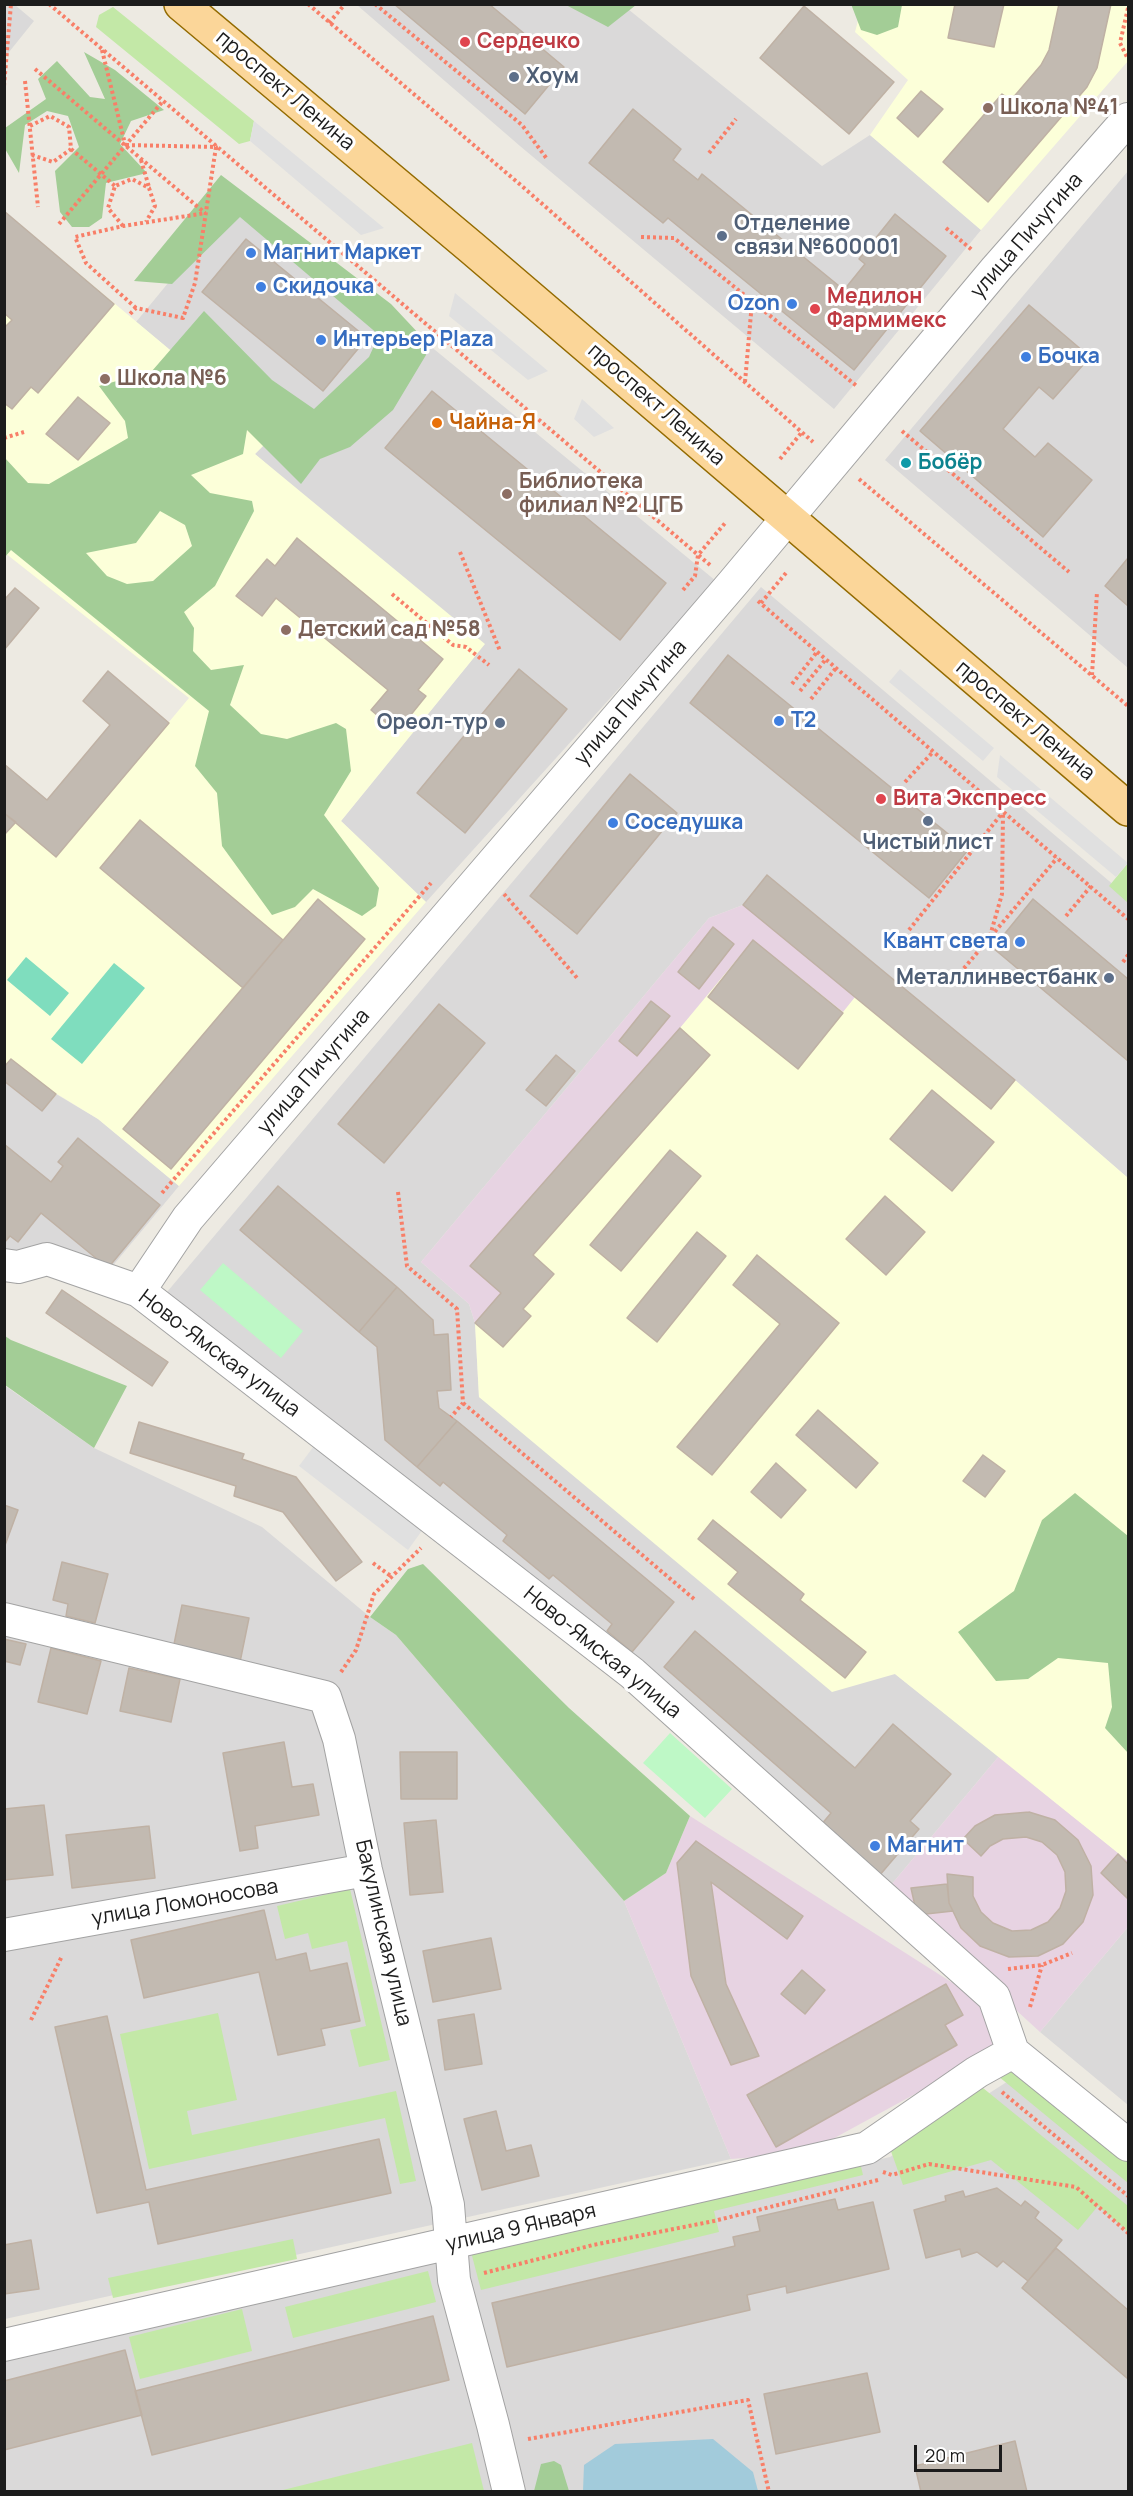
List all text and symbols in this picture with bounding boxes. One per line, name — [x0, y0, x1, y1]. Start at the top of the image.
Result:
street label: проспект Ленина — [211, 26, 359, 156]
place label: Сердечко — [477, 29, 580, 55]
marker: Сердечко — [458, 35, 472, 49]
place label: Хоум — [526, 64, 579, 90]
marker: Хоум — [507, 70, 521, 84]
place label: Школа №41 — [1000, 95, 1119, 121]
marker: Школа №41 — [981, 101, 995, 115]
street label: улица Пичугина — [966, 168, 1088, 304]
place label: Отделение связи №600001 — [734, 211, 899, 261]
marker: Отделение связи №600001 — [715, 229, 729, 243]
place label: Магнит Маркет — [263, 240, 422, 266]
marker: Магнит Маркет — [244, 246, 258, 260]
place label: Скидочка — [273, 274, 374, 300]
marker: Скидочка — [254, 280, 268, 294]
place label: Медилон Фармимекс — [827, 284, 947, 334]
place label: Ozon — [728, 291, 780, 317]
marker: Ozon — [785, 297, 799, 311]
marker: Медилон Фармимекс — [808, 302, 822, 316]
place label: Интерьер Plaza — [333, 327, 494, 353]
marker: Интерьер Plaza — [314, 333, 328, 347]
street label: проспект Ленина — [582, 339, 730, 471]
place label: Бочка — [1038, 344, 1100, 370]
marker: Бочка — [1019, 350, 1033, 364]
place label: Школа №6 — [117, 366, 227, 392]
marker: Школа №6 — [98, 372, 112, 386]
place label: Чайна-Я — [449, 410, 536, 436]
marker: Чайна-Я — [430, 416, 444, 430]
place label: Бобёр — [918, 450, 983, 476]
marker: Бобёр — [899, 456, 913, 470]
place label: Библиотека филиал №2 ЦГБ — [519, 469, 683, 519]
marker: Библиотека филиал №2 ЦГБ — [500, 487, 514, 501]
place label: Детский сад №58 — [298, 617, 481, 643]
marker: Детский сад №58 — [279, 623, 293, 637]
street label: улица Пичугина — [570, 635, 692, 771]
street label: проспект Ленина — [951, 656, 1099, 786]
place label: T2 — [791, 708, 816, 734]
place label: Ореол-тур — [377, 710, 488, 736]
marker: T2 — [772, 714, 786, 728]
marker: Ореол-тур — [493, 716, 507, 730]
place label: Вита Экспресс — [893, 786, 1047, 812]
marker: Вита Экспресс — [874, 792, 888, 806]
place label: Соседушка — [625, 810, 743, 836]
marker: Чистый лист — [921, 814, 935, 828]
marker: Соседушка — [606, 816, 620, 830]
place label: Чистый лист — [862, 830, 994, 856]
place label: Квант света — [883, 929, 1008, 955]
marker: Квант света — [1013, 935, 1027, 949]
place label: Металлинвестбанк — [896, 965, 1097, 991]
marker: Металлинвестбанк — [1102, 971, 1116, 985]
street label: улица Пичугина — [253, 1004, 375, 1140]
street label: Ново-Ямская улица — [133, 1285, 305, 1423]
street label: Ново-Ямская улица — [518, 1582, 686, 1724]
place label: Магнит — [887, 1833, 964, 1859]
street label: Бакулинская улица — [349, 1837, 417, 2029]
marker: Магнит — [868, 1839, 882, 1853]
street label: улица Ломоносова — [90, 1874, 280, 1932]
street label: улица 9 Января — [443, 2198, 599, 2258]
scale bar — [917, 2433, 1006, 2471]
text: 20 m — [925, 2443, 965, 2467]

